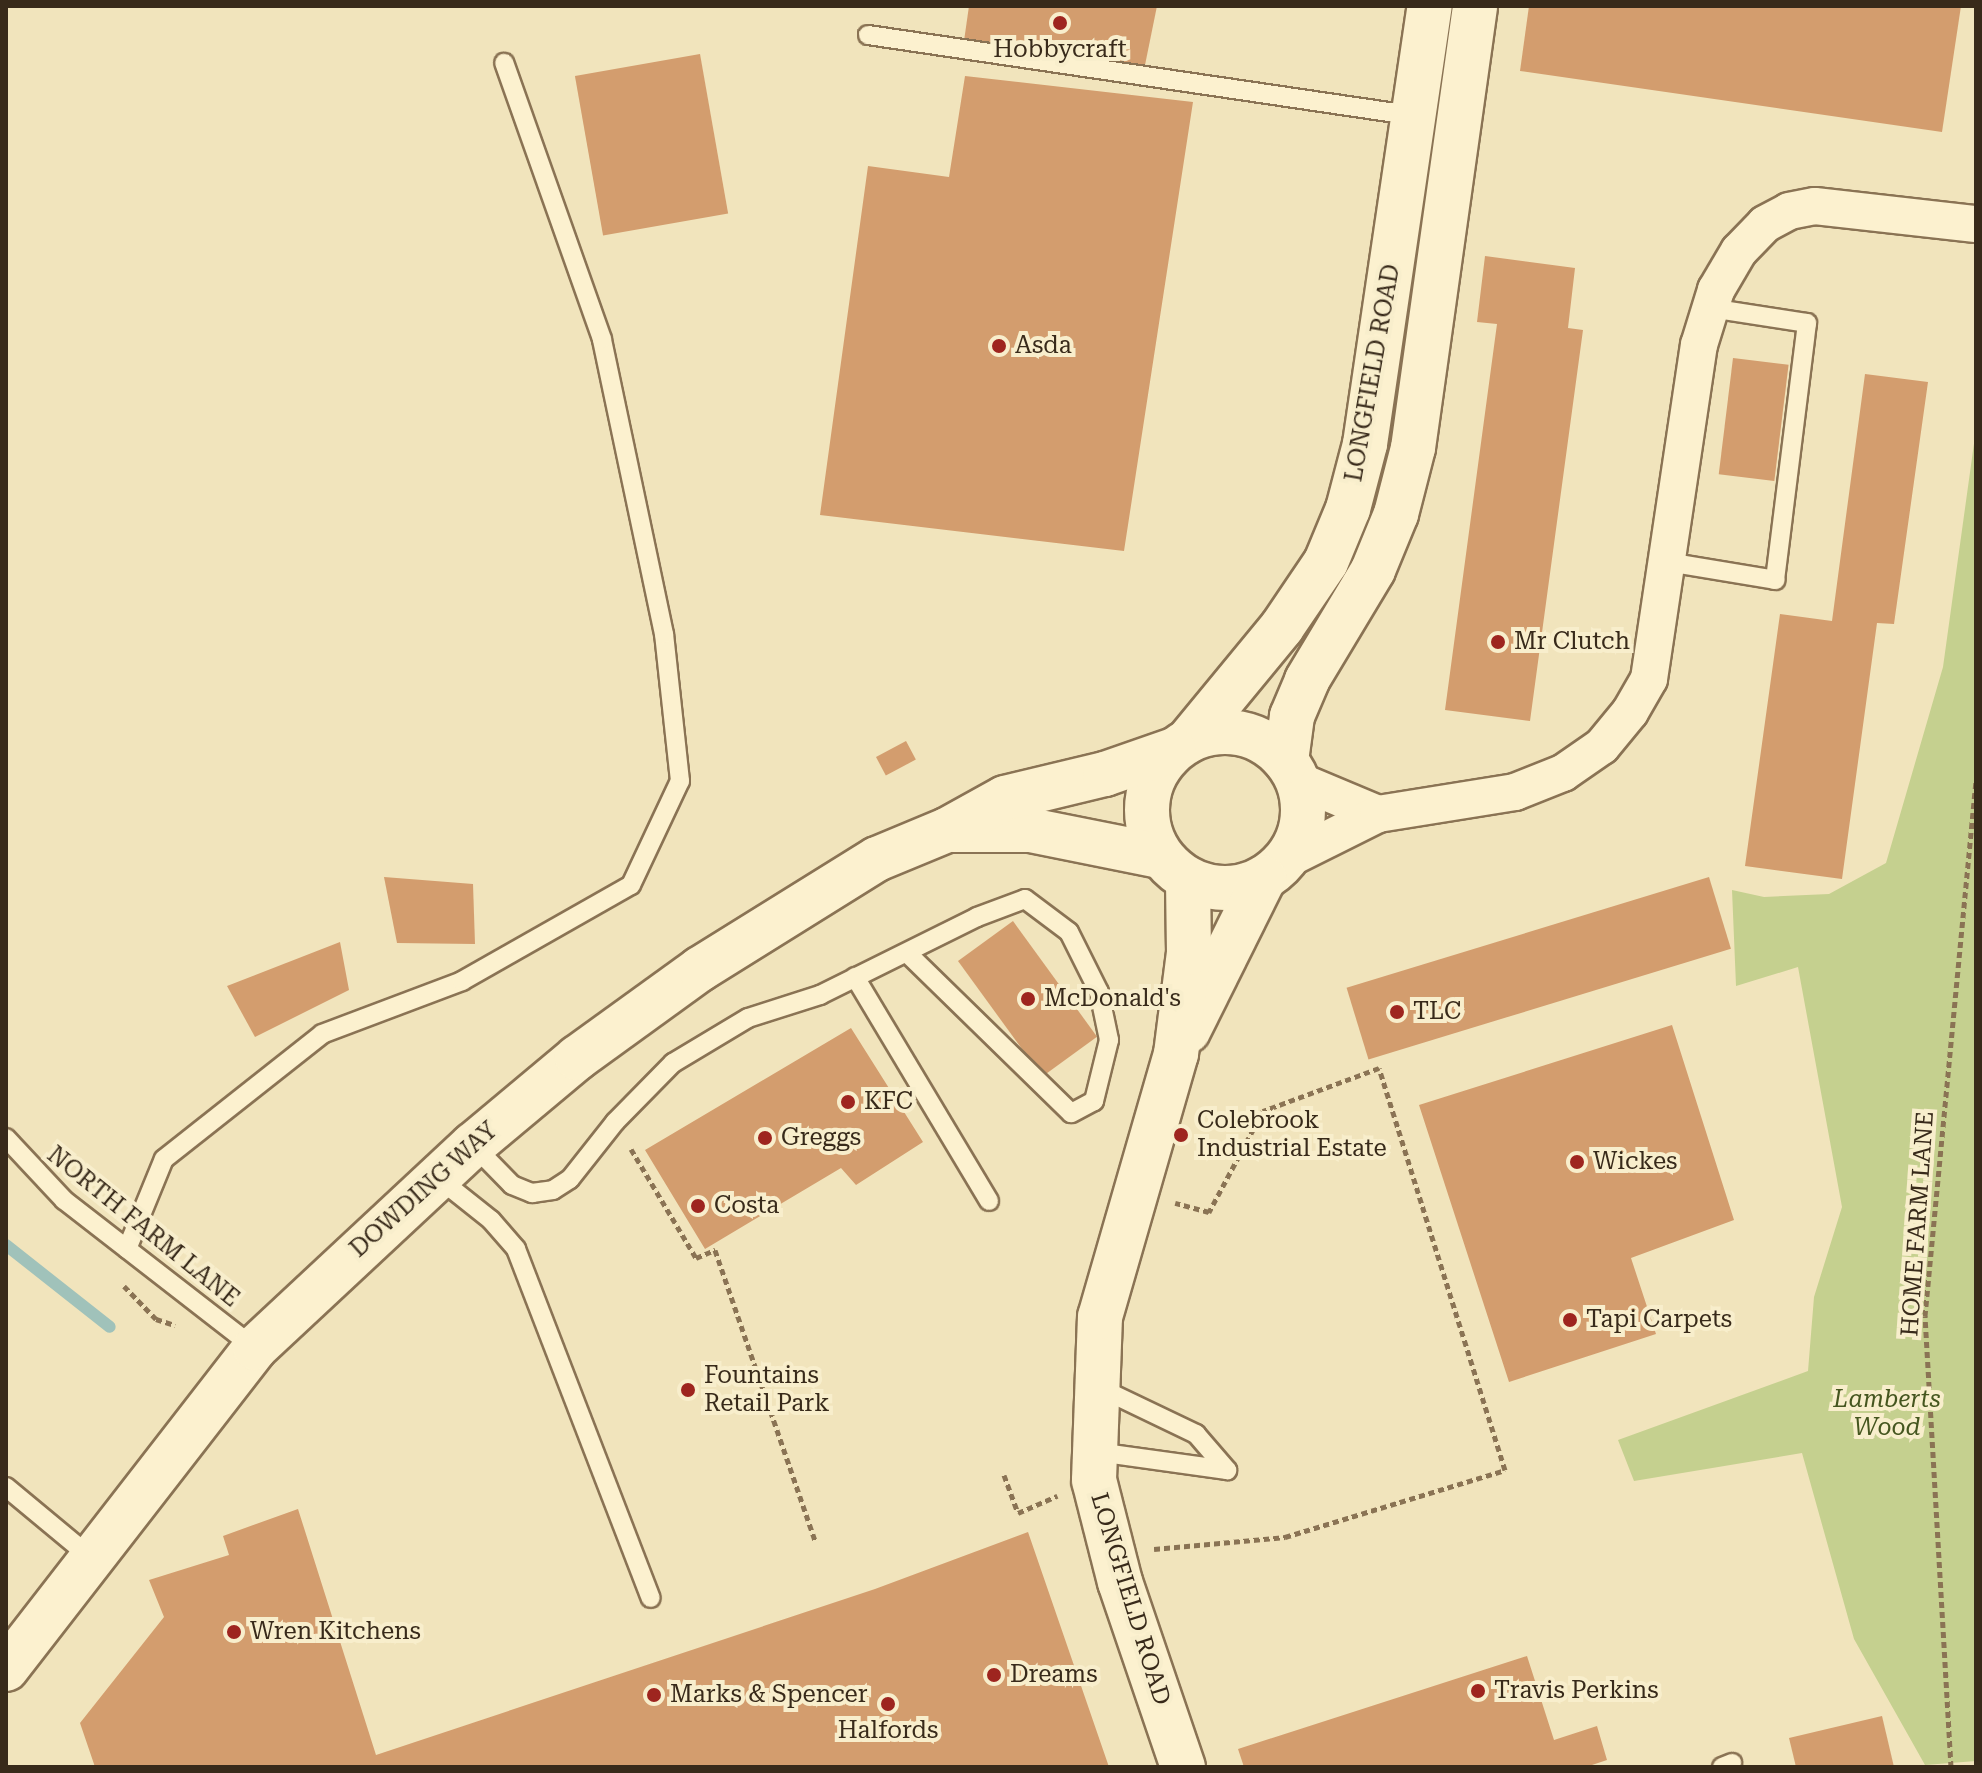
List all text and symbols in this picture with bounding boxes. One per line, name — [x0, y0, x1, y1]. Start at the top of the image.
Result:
marker: Hobbycraft — [1051, 14, 1069, 32]
place label: Hobbycraft — [993, 36, 1127, 64]
street label: LONGFIELD ROAD — [1340, 262, 1406, 484]
place label: Asda — [1015, 332, 1072, 360]
marker: Asda — [990, 337, 1008, 355]
place label: Mr Clutch — [1514, 628, 1630, 656]
marker: Mr Clutch — [1489, 633, 1507, 651]
place label: McDonald's — [1044, 985, 1181, 1013]
marker: McDonald's — [1019, 990, 1037, 1008]
place label: TLC — [1413, 998, 1461, 1026]
marker: TLC — [1388, 1003, 1406, 1021]
place label: KFC — [864, 1088, 913, 1116]
marker: KFC — [839, 1093, 857, 1111]
place label: Colebrook Industrial Estate — [1197, 1107, 1387, 1163]
street label: HOME FARM LANE — [1896, 1110, 1940, 1338]
street label: DOWDING WAY — [344, 1116, 504, 1264]
place label: Greggs — [781, 1124, 861, 1152]
marker: Colebrook Industrial Estate — [1172, 1126, 1190, 1144]
marker: Greggs — [756, 1129, 774, 1147]
street label: NORTH FARM LANE — [41, 1141, 245, 1313]
place label: Wickes — [1593, 1148, 1677, 1176]
marker: Wickes — [1568, 1153, 1586, 1171]
place label: Costa — [714, 1192, 779, 1220]
marker: Costa — [689, 1197, 707, 1215]
place label: Tapi Carpets — [1586, 1306, 1732, 1334]
marker: Tapi Carpets — [1561, 1311, 1579, 1329]
place label: Fountains Retail Park — [704, 1362, 829, 1418]
marker: Fountains Retail Park — [679, 1381, 697, 1399]
park label: Lamberts Wood — [1833, 1386, 1941, 1442]
street label: LONGFIELD ROAD — [1084, 1489, 1176, 1709]
place label: Wren Kitchens — [250, 1618, 421, 1646]
marker: Wren Kitchens — [225, 1623, 243, 1641]
place label: Dreams — [1010, 1661, 1098, 1689]
marker: Dreams — [985, 1666, 1003, 1684]
place label: Travis Perkins — [1494, 1677, 1659, 1705]
place label: Marks & Spencer — [670, 1681, 868, 1709]
marker: Travis Perkins — [1469, 1682, 1487, 1700]
marker: Marks & Spencer — [645, 1686, 663, 1704]
marker: Halfords — [879, 1695, 897, 1713]
place label: Halfords — [838, 1717, 938, 1745]

